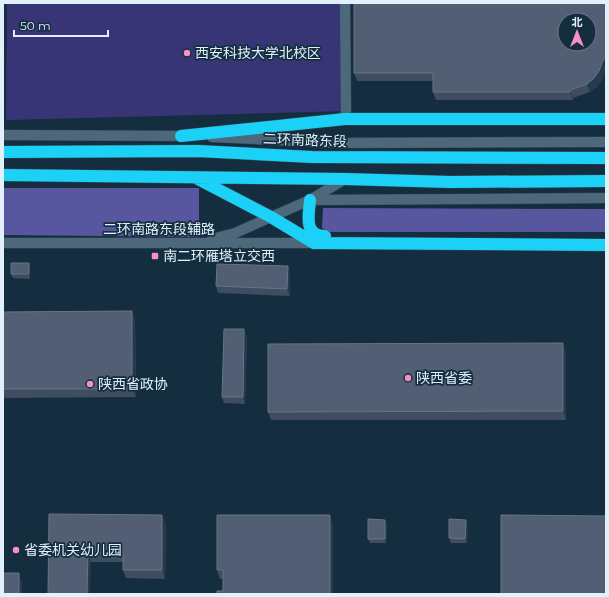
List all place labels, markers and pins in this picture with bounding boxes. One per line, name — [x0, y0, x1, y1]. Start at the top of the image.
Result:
place label: 西安科技大学北校区 — [195, 44, 321, 62]
marker: 西安科技大学北校区 — [182, 48, 192, 58]
place label: 南二环雁塔立交西 — [163, 247, 275, 265]
marker: 南二环雁塔立交西 — [150, 251, 160, 261]
place label: 陕西省委 — [416, 369, 472, 387]
marker: 陕西省委 — [403, 373, 413, 383]
place label: 陕西省政协 — [98, 375, 168, 393]
marker: 陕西省政协 — [85, 379, 95, 389]
place label: 省委机关幼儿园 — [24, 541, 122, 559]
marker: 省委机关幼儿园 — [11, 545, 21, 555]

